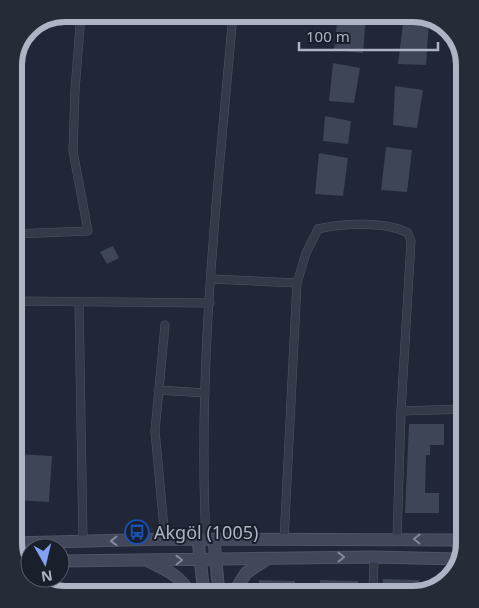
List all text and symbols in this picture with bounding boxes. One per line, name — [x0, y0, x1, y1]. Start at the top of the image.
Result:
scale bar — [299, 20, 438, 52]
text: 100 m — [306, 26, 350, 46]
bus stop icon: Akgöl (1005) — [124, 519, 150, 545]
place label: Akgöl (1005) — [154, 520, 258, 544]
one-way arrow — [412, 534, 420, 544]
one-way arrow — [110, 536, 118, 547]
north arrow — [20, 538, 70, 588]
one-way arrow — [337, 552, 345, 563]
one-way arrow — [175, 555, 183, 565]
text: N — [40, 566, 54, 587]

